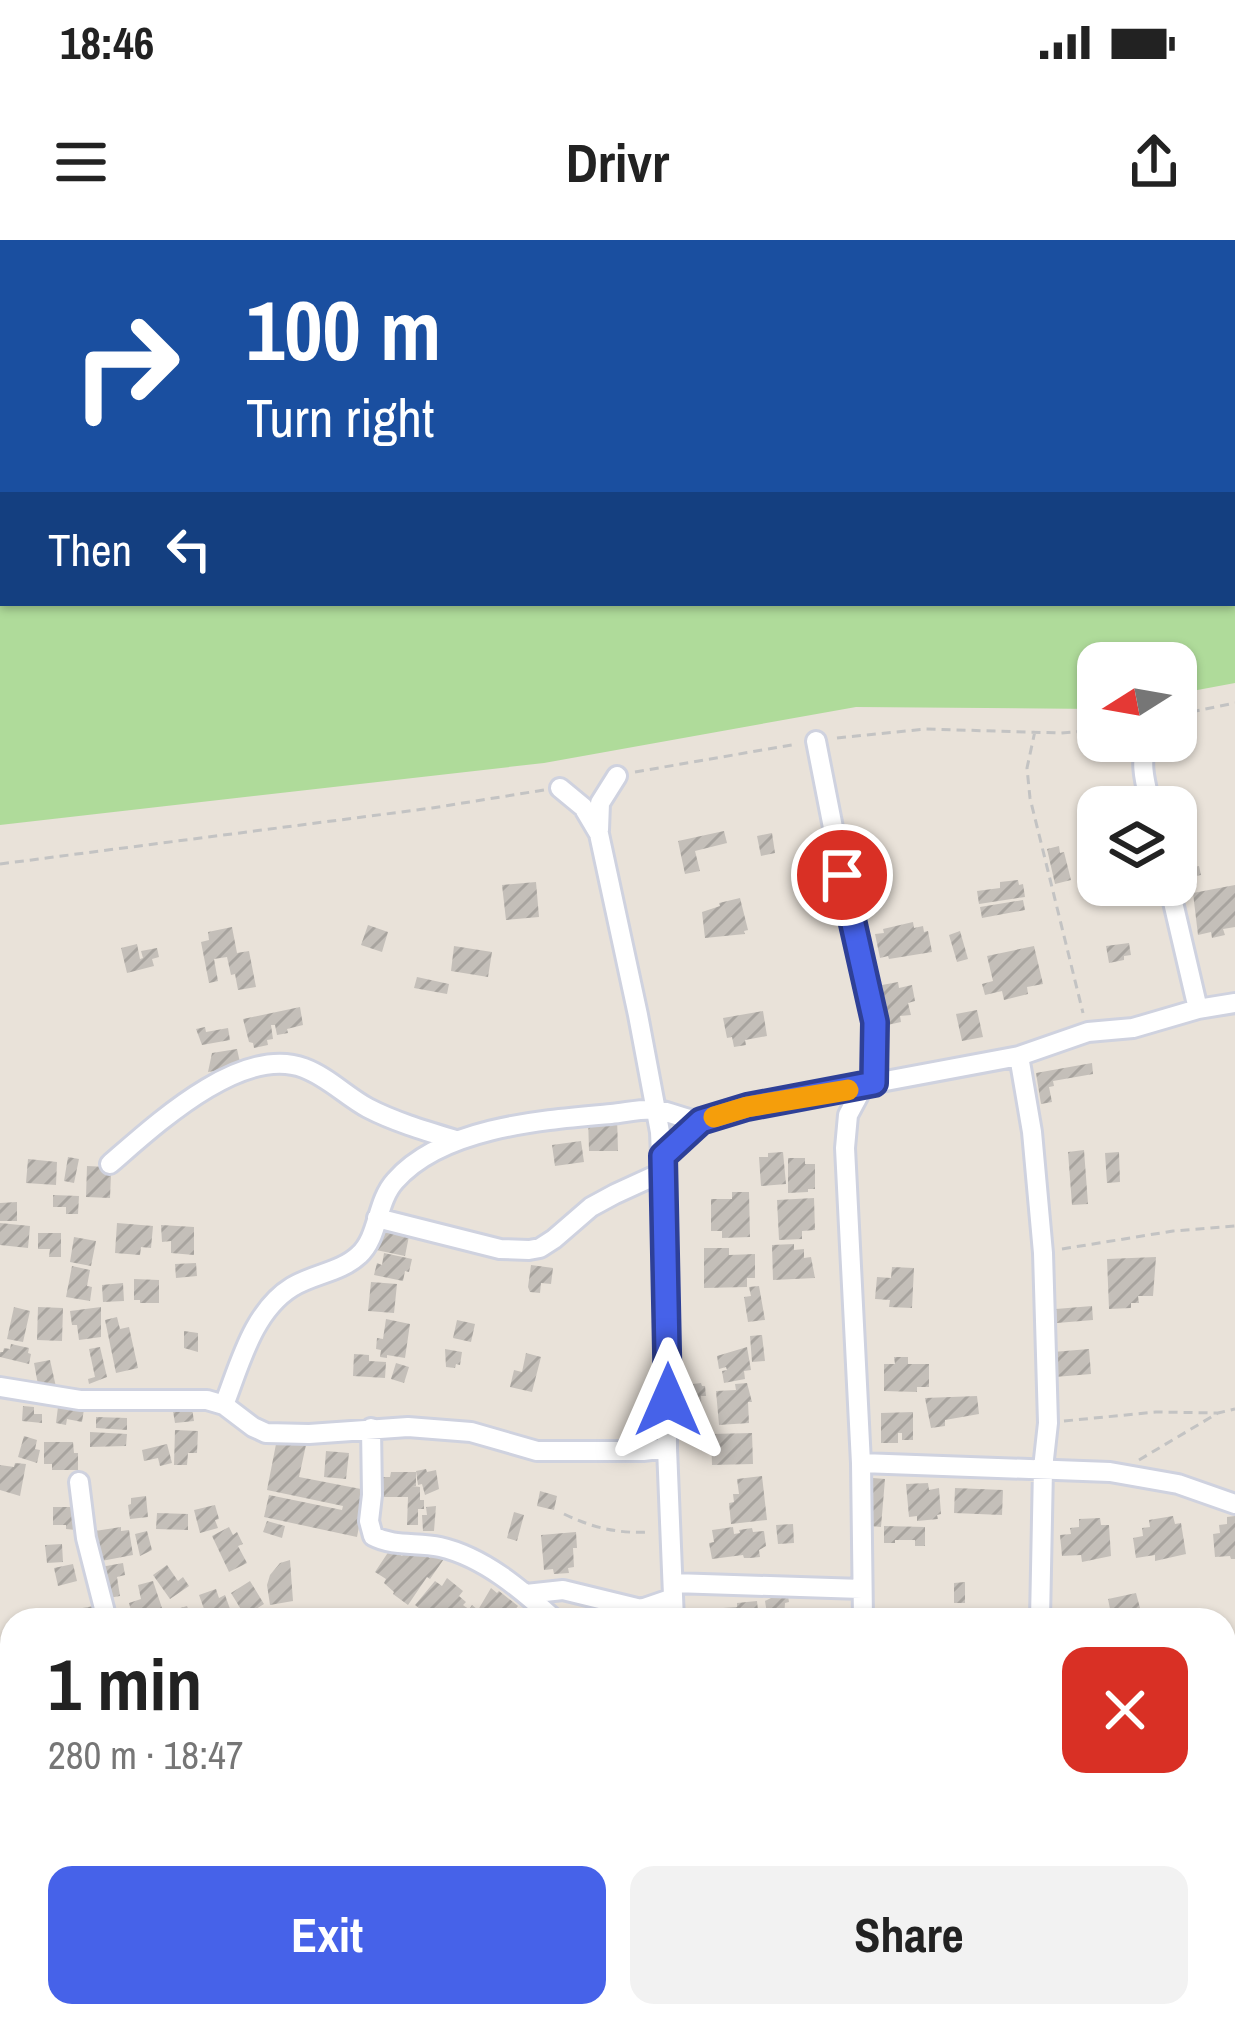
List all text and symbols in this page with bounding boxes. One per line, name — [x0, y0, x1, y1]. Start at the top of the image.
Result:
text: 18:46 — [60, 12, 154, 73]
text: Drivr — [566, 126, 669, 199]
icon: menu — [48, 129, 114, 195]
icon: share — [1121, 129, 1187, 195]
text: 100 m — [246, 273, 441, 386]
icon: right — [48, 288, 204, 444]
text: Turn right — [246, 381, 434, 454]
icon: left — [156, 516, 222, 582]
text: Then — [48, 519, 132, 580]
north arrow — [1077, 642, 1197, 762]
map controls — [1077, 642, 1197, 906]
button: layers — [1077, 786, 1197, 906]
pin — [791, 824, 893, 926]
icon: arrive — [809, 842, 875, 908]
position arrow — [605, 1337, 731, 1463]
text: 1 min — [48, 1635, 202, 1732]
button: close — [1062, 1647, 1188, 1773]
text: 280 m · 18:47 — [48, 1729, 244, 1781]
button: Exit — [48, 1866, 606, 2004]
button: Share — [630, 1866, 1188, 2004]

